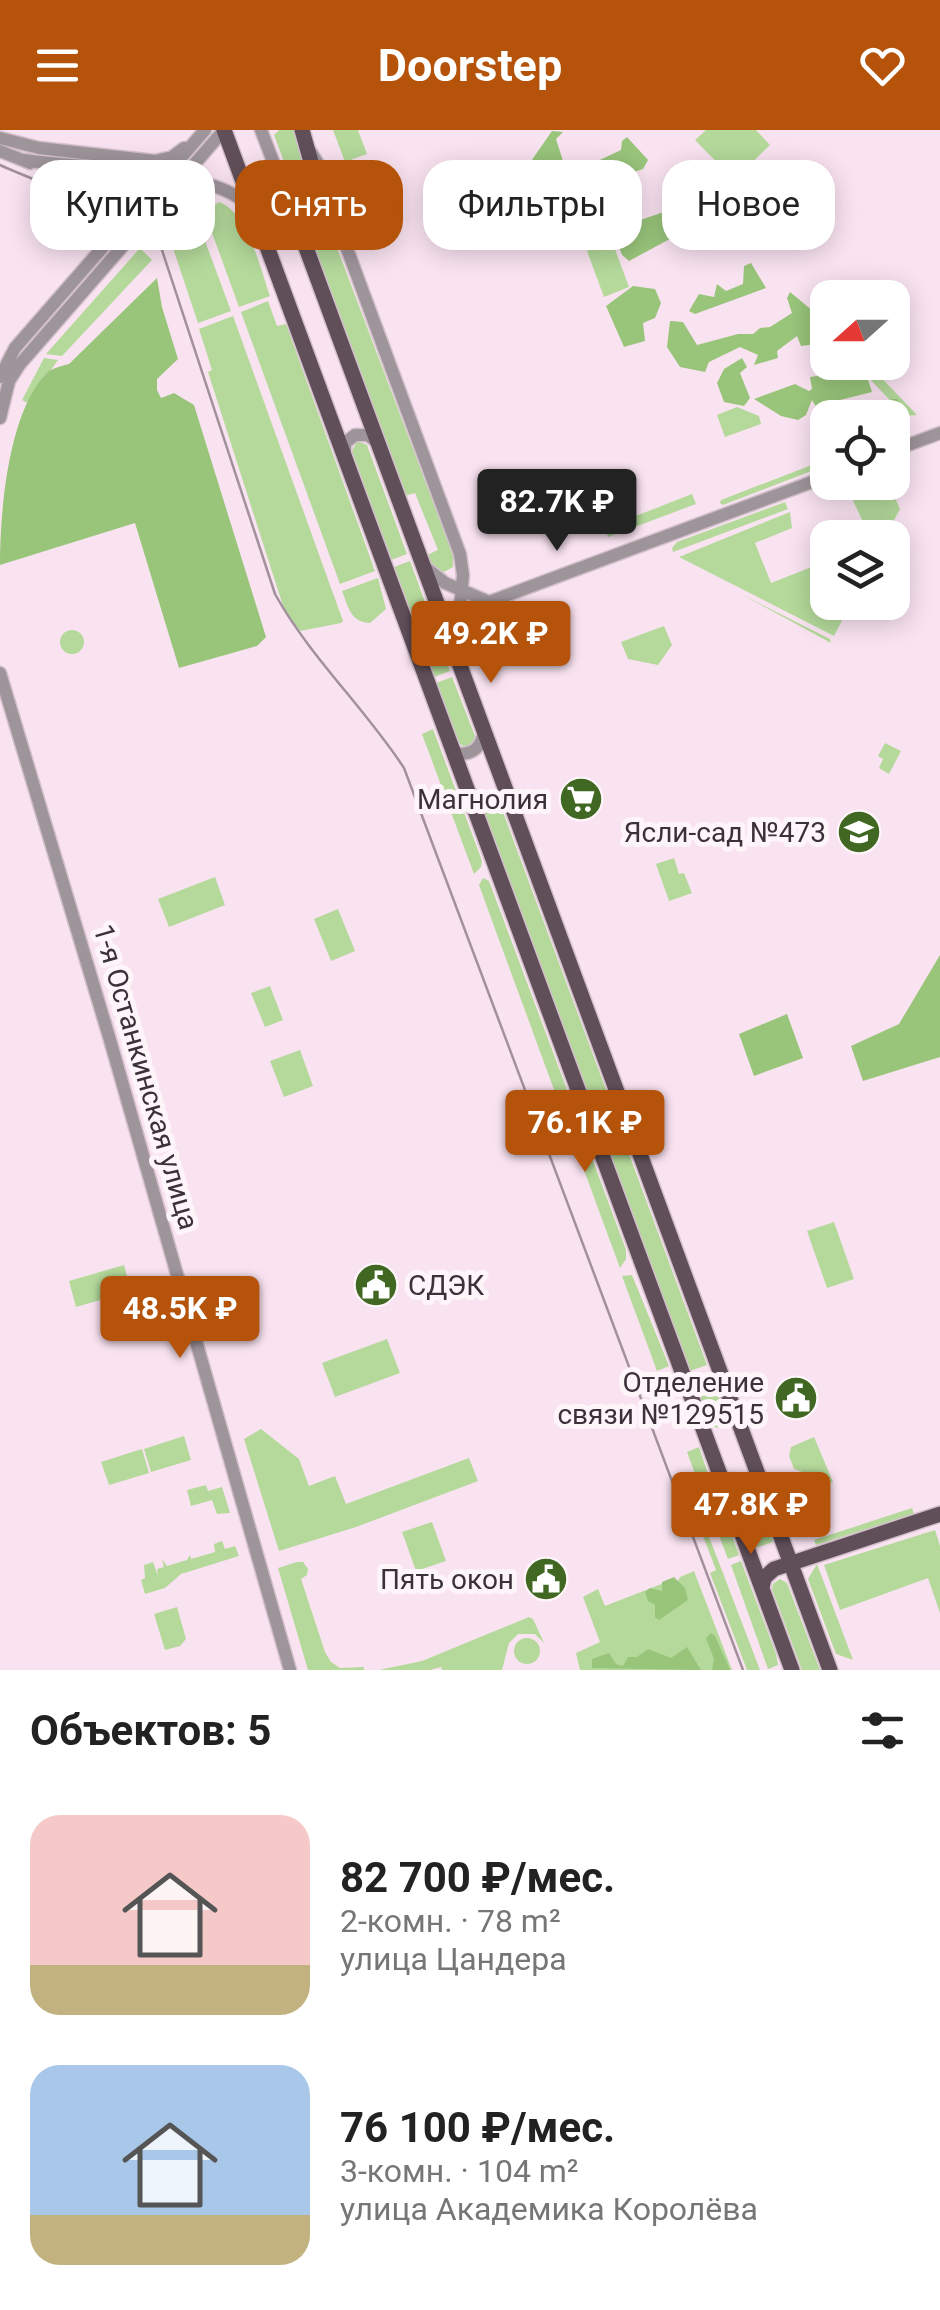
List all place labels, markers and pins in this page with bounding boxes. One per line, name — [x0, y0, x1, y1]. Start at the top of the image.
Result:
pin: 82.7K ₽ — [465, 469, 649, 554]
pin: 49.2K ₽ — [399, 601, 583, 686]
supermarket icon: Магнолия — [558, 776, 604, 822]
place label: Магнолия — [417, 783, 548, 816]
school or university icon: Ясли-сад №473 — [836, 809, 882, 855]
place label: Ясли-сад №473 — [624, 816, 826, 849]
pin: 76.1K ₽ — [493, 1090, 677, 1175]
public building icon: СДЭК — [353, 1262, 399, 1308]
place label: СДЭК — [408, 1269, 484, 1302]
pin: 48.5K ₽ — [88, 1276, 272, 1361]
place label: Отделение связи №129515 — [557, 1366, 764, 1431]
public building icon: Отделение связи №129515 — [773, 1375, 819, 1421]
pin: 47.8K ₽ — [659, 1472, 843, 1557]
public building icon: Пять окон — [523, 1556, 569, 1602]
place label: Пять окон — [380, 1563, 514, 1596]

